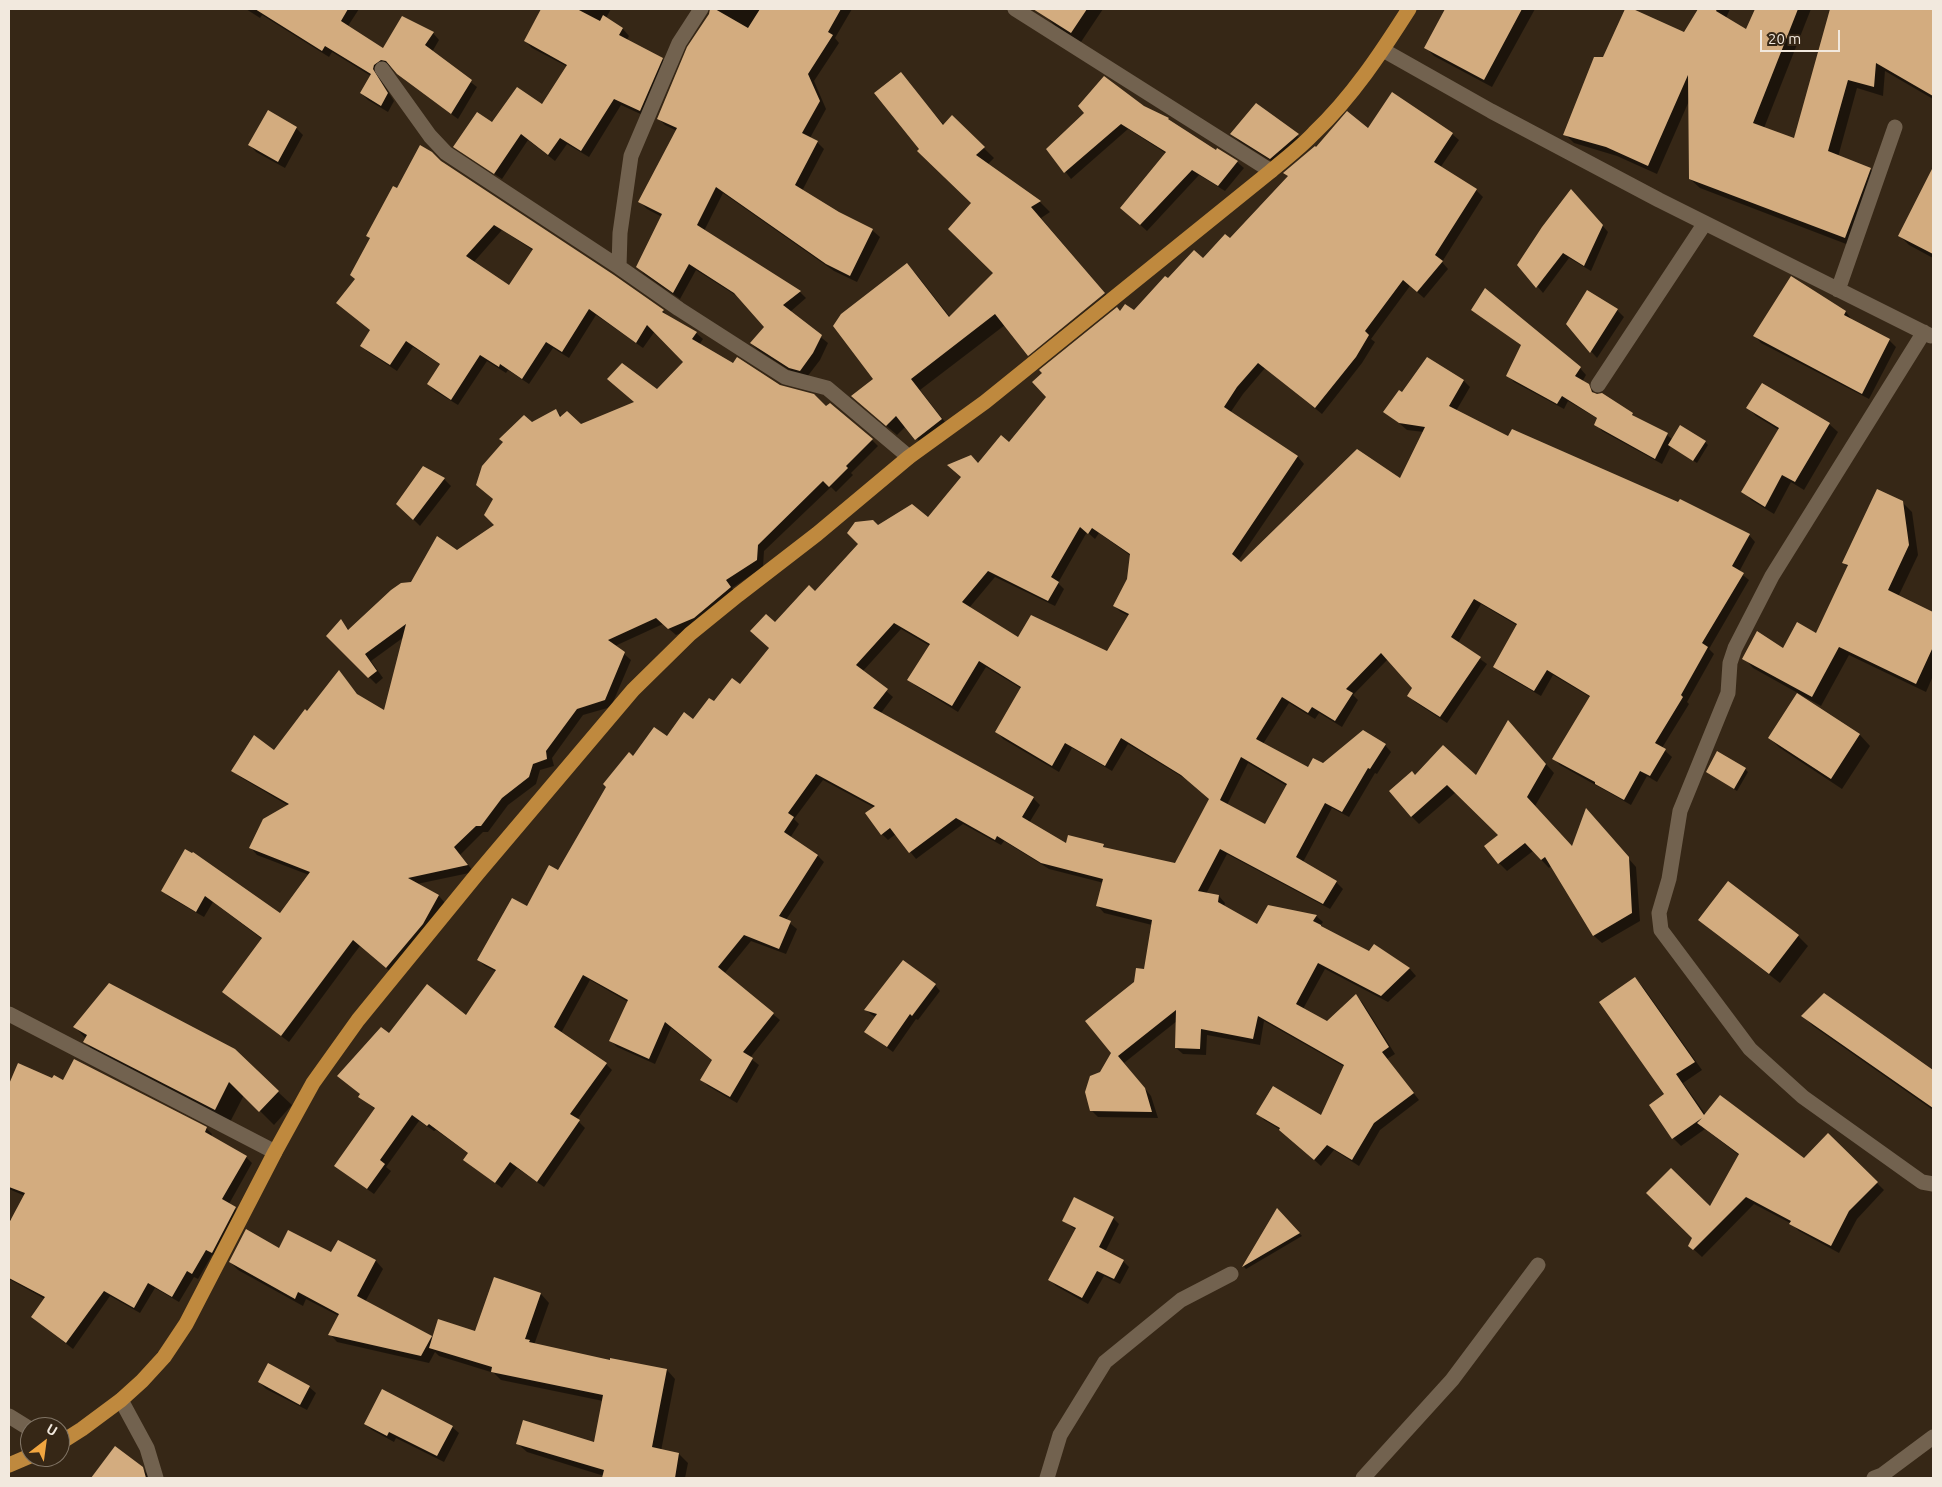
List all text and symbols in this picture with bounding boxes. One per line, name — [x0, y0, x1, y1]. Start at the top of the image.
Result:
scale bar — [1762, 20, 1842, 52]
text: 20 m — [1768, 30, 1801, 47]
north arrow — [20, 1417, 70, 1467]
text: U — [44, 1420, 60, 1439]

